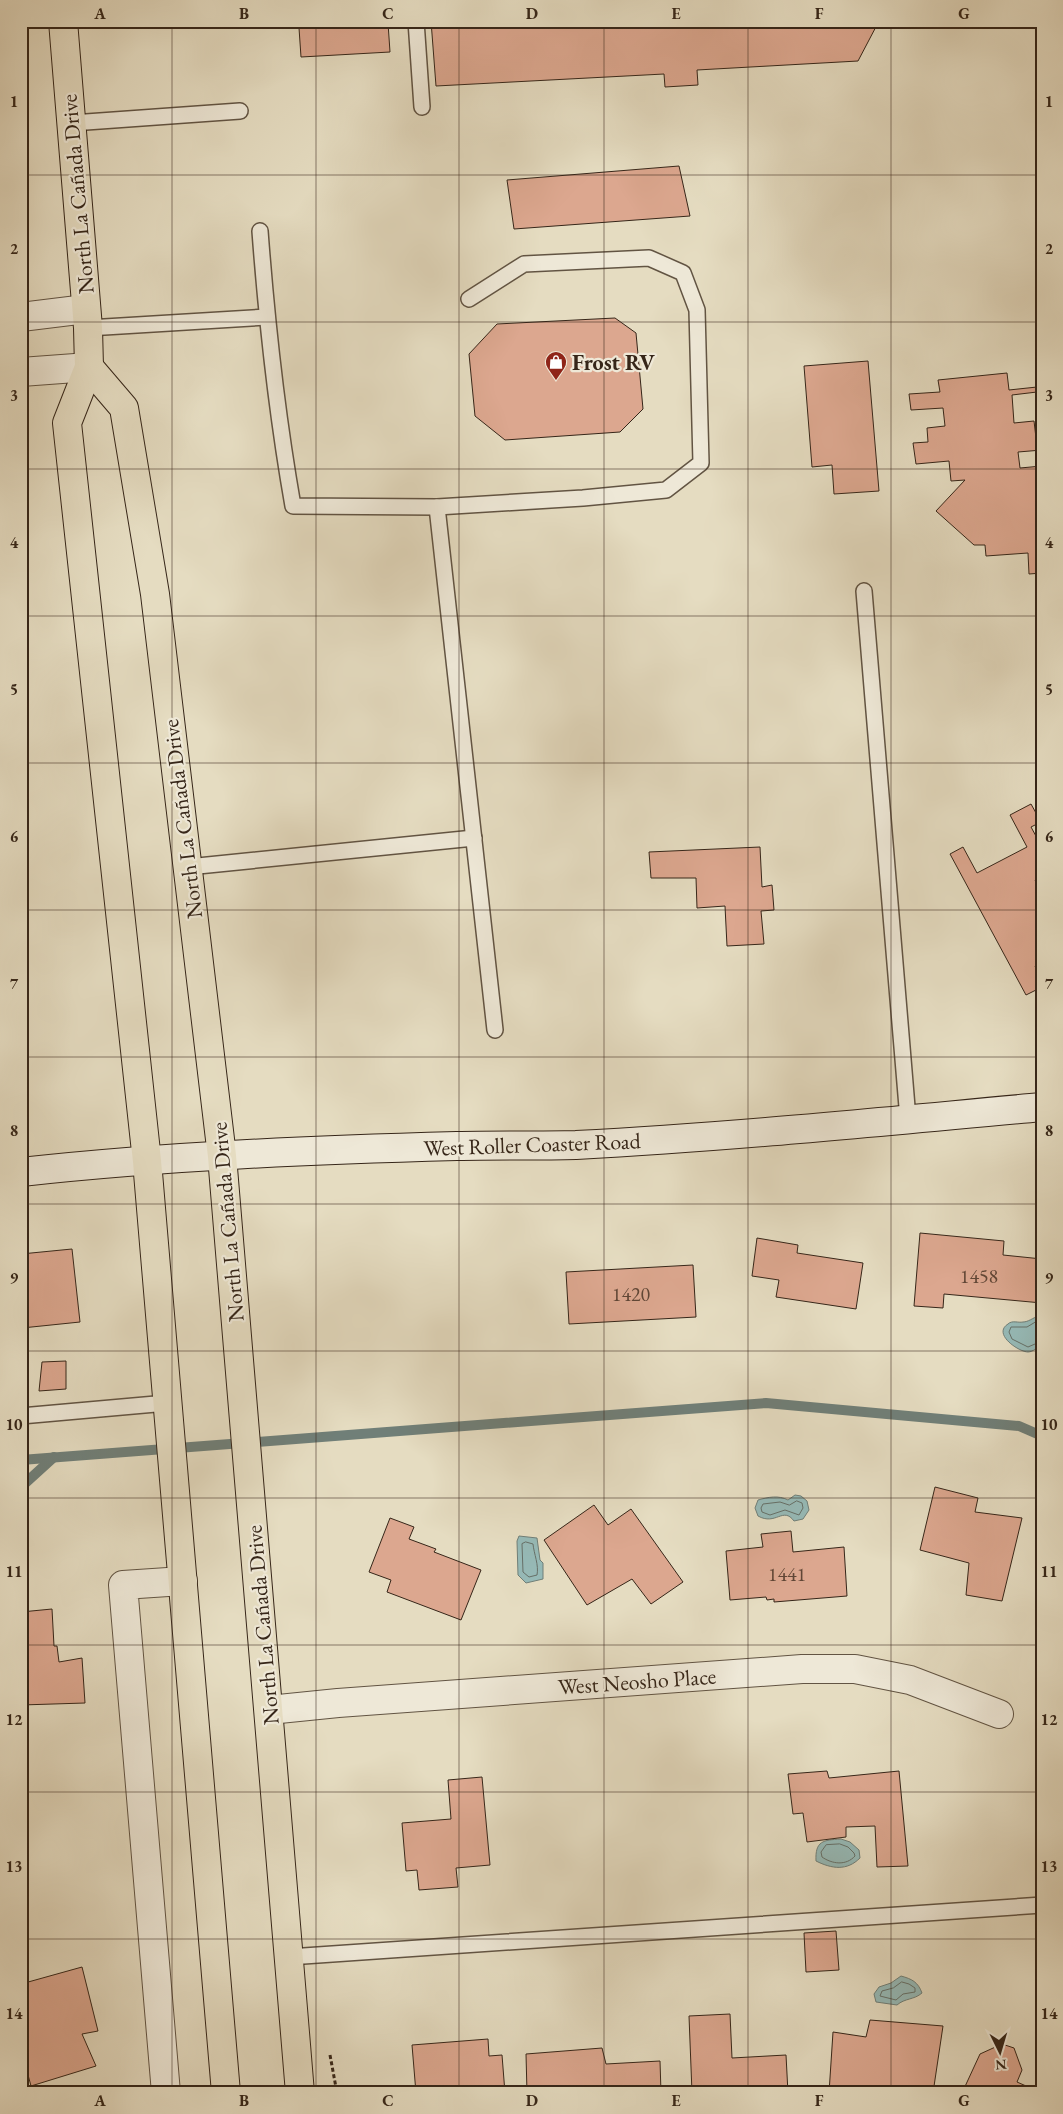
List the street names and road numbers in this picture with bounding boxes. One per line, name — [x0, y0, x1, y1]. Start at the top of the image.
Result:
street label: North La Cañada Drive — [54, 92, 101, 295]
street label: North La Cañada Drive — [156, 717, 209, 920]
street label: North La Cañada Drive — [204, 1120, 251, 1323]
street label: West Roller Coaster Road — [423, 1126, 642, 1163]
street label: North La Cañada Drive — [239, 1523, 286, 1726]
street label: West Neosho Place — [557, 1661, 718, 1701]

